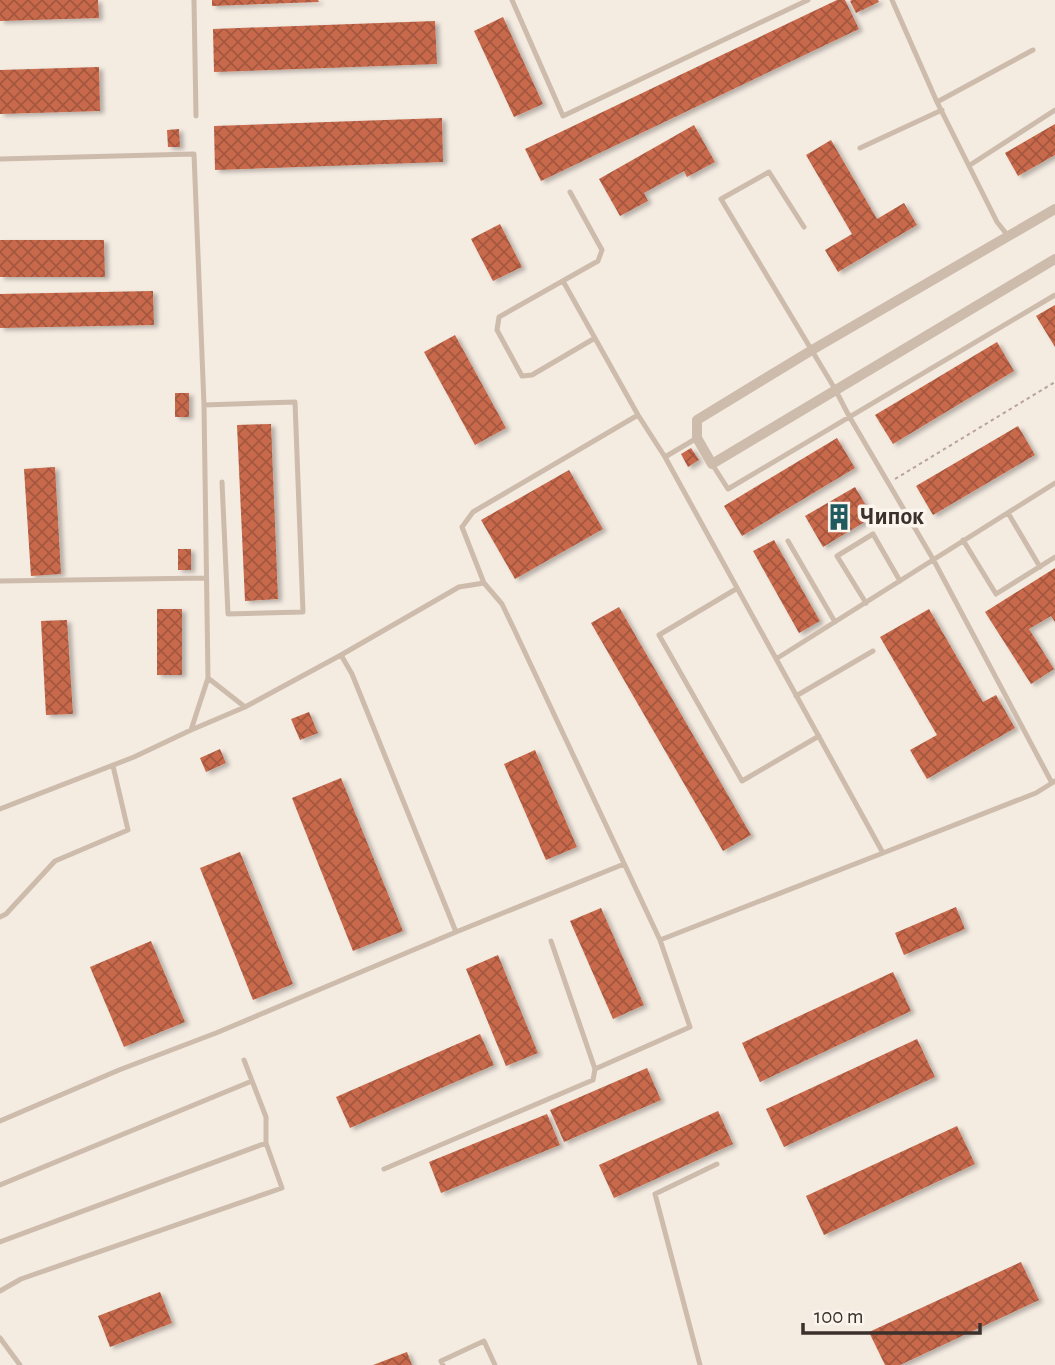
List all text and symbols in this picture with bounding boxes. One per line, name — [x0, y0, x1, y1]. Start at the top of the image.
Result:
building icon: Чипок — [824, 502, 854, 532]
place label: Чипок — [860, 505, 924, 529]
scale bar — [803, 1292, 980, 1336]
text: 100 m — [814, 1306, 864, 1327]

